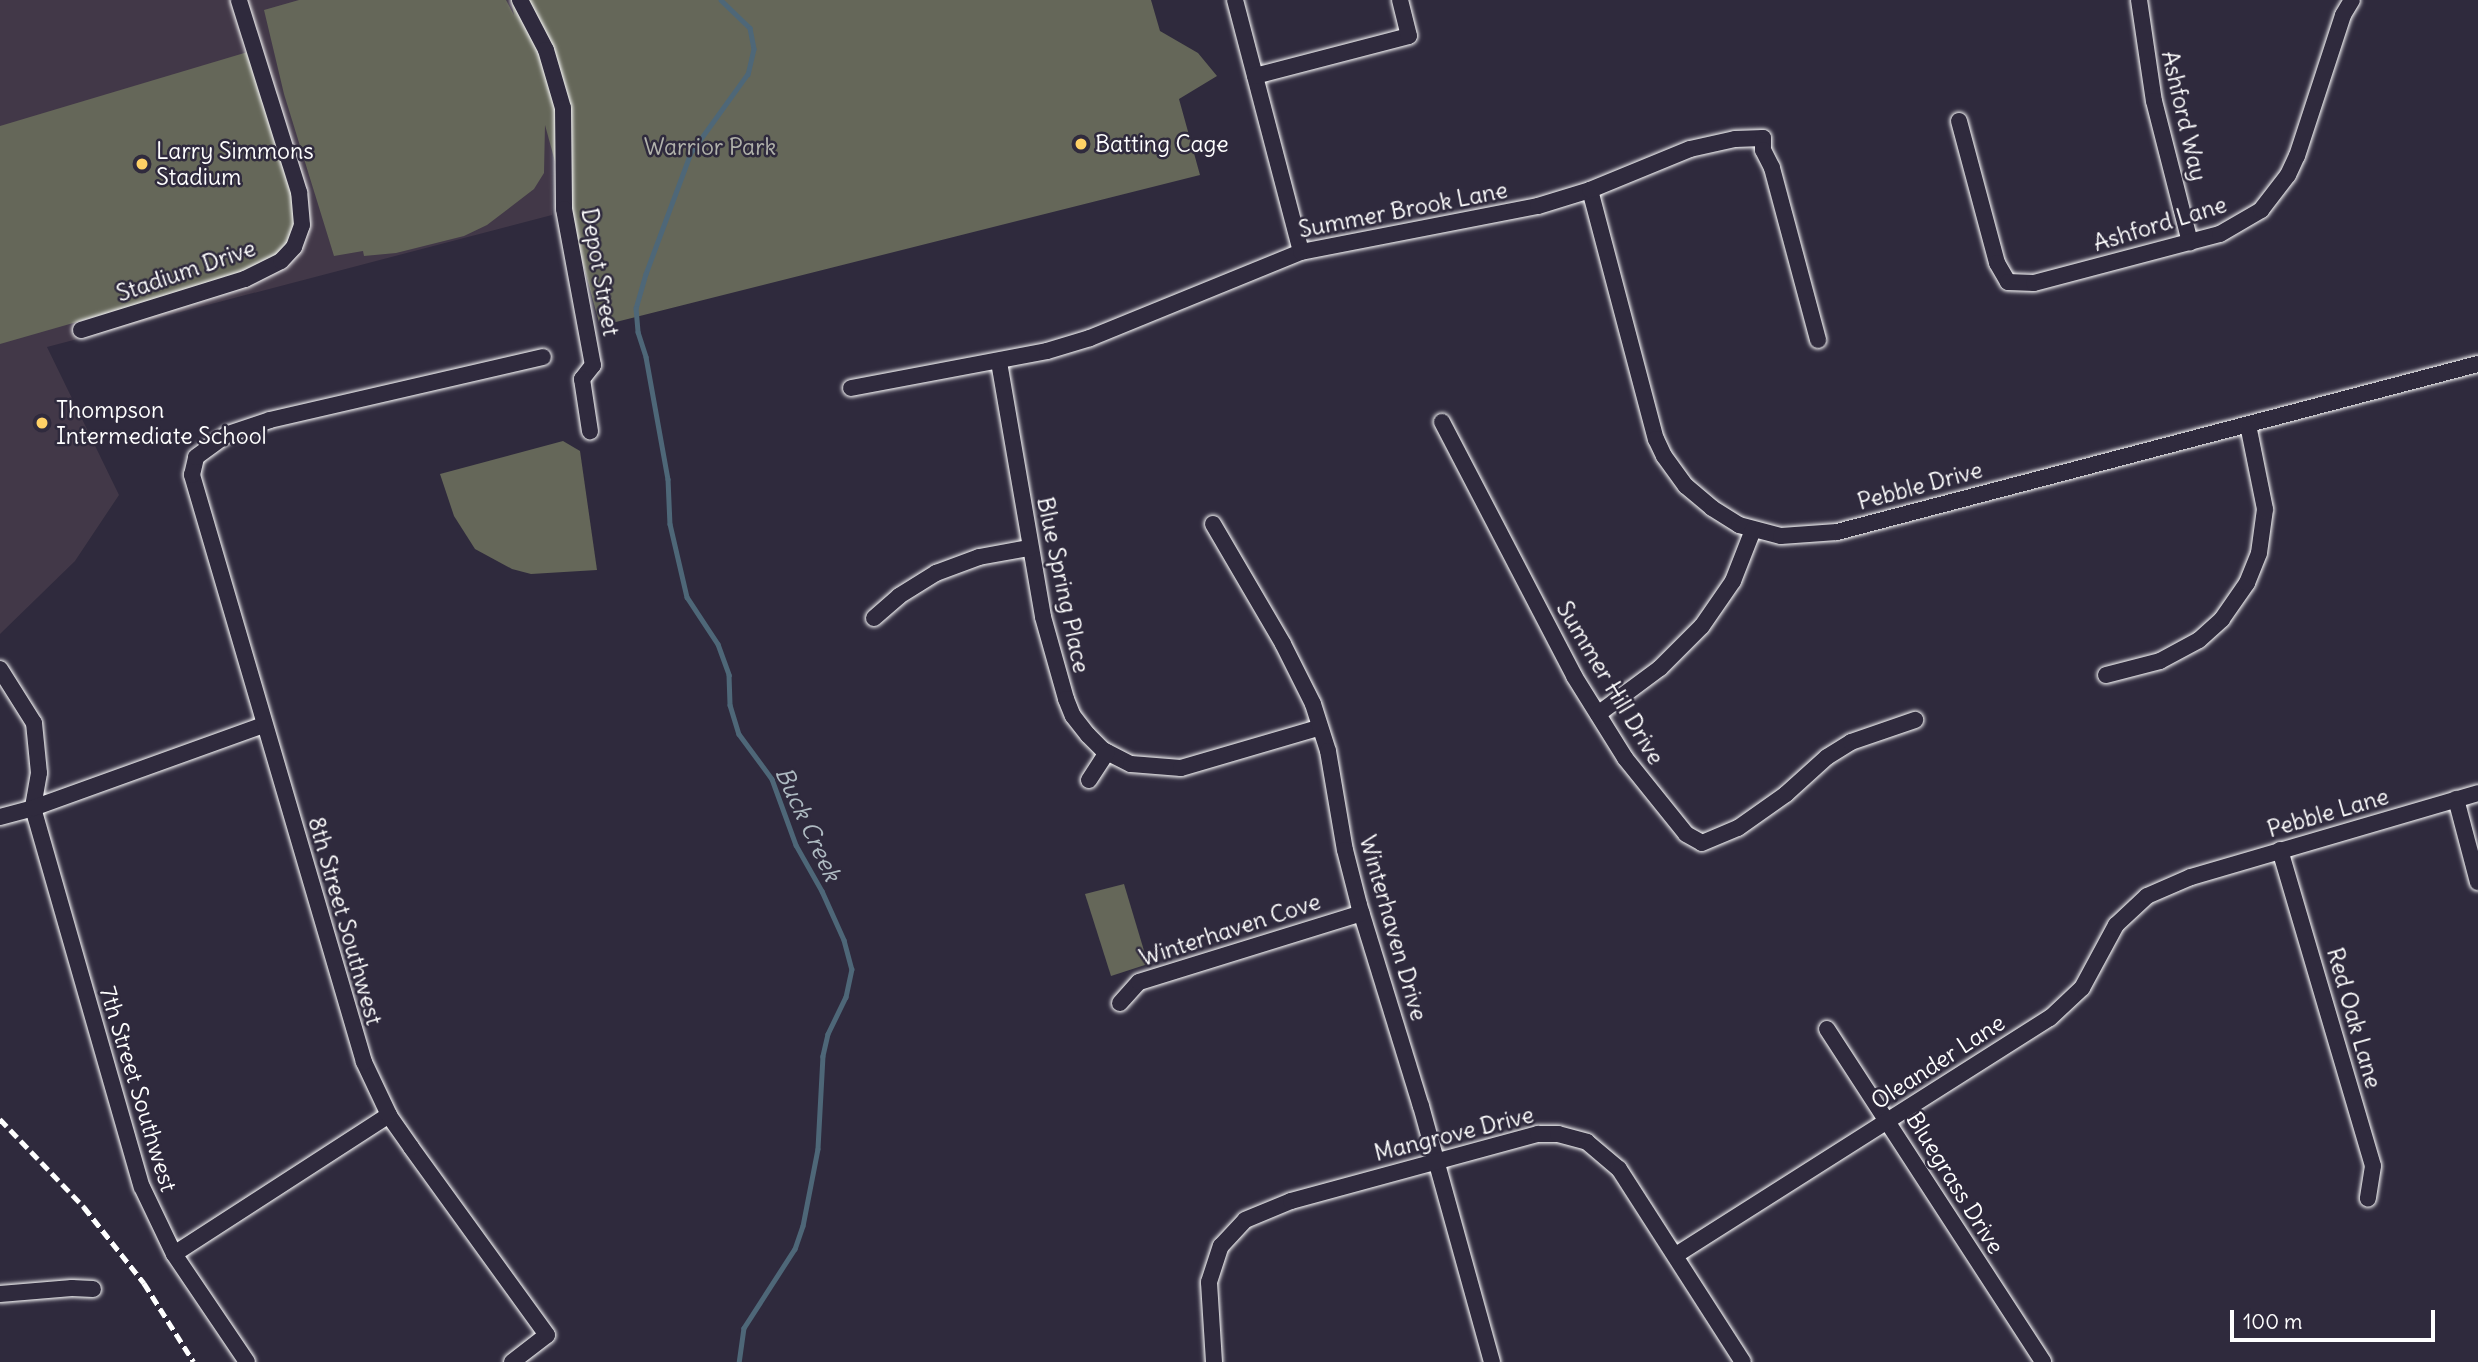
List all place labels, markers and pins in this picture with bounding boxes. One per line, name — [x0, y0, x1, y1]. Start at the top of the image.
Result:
place label: Batting Cage — [1095, 130, 1229, 158]
marker: Batting Cage — [1073, 136, 1089, 152]
place label: Larry Simmons Stadium — [156, 137, 314, 191]
marker: Larry Simmons Stadium — [134, 156, 150, 172]
place label: Thompson Intermediate School — [56, 396, 267, 450]
marker: Thompson Intermediate School — [34, 415, 50, 431]

